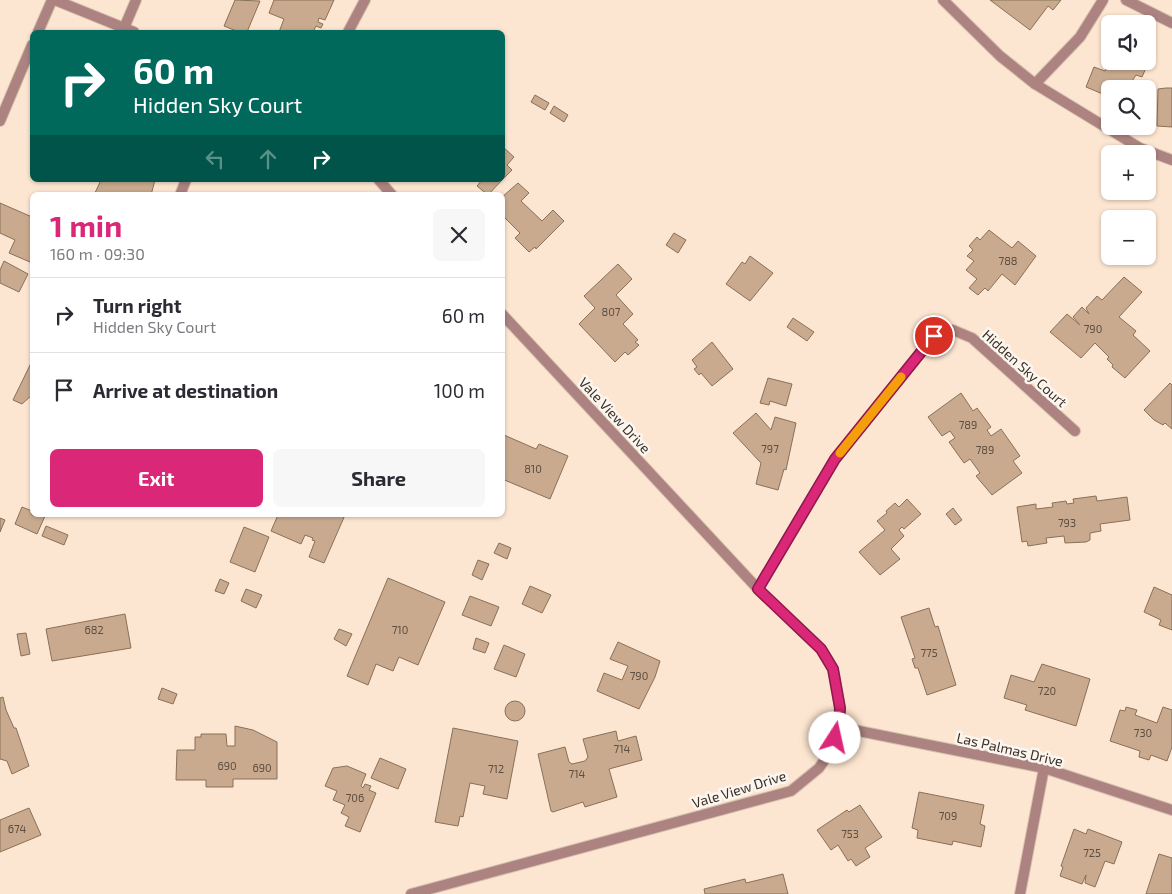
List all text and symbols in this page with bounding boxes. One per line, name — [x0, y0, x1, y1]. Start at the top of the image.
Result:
map controls — [1101, 15, 1156, 265]
button: sound — [1101, 15, 1156, 70]
text: 60 m — [133, 49, 214, 91]
icon: right — [50, 50, 115, 115]
button: search — [1101, 80, 1156, 135]
text: Hidden Sky Court — [133, 91, 302, 117]
icon: left — [201, 145, 229, 173]
icon: ahead — [254, 145, 282, 173]
icon: right — [307, 145, 335, 173]
button: + — [1101, 145, 1156, 200]
text: 1 min — [50, 207, 122, 243]
button: close — [433, 209, 485, 261]
button: − — [1101, 210, 1156, 265]
text: 160 m · 09:30 — [50, 244, 145, 263]
house number: 788 — [999, 254, 1018, 267]
text: Turn right — [93, 294, 181, 317]
icon: right — [50, 301, 78, 329]
text: 60 m — [442, 304, 485, 327]
house number: 807 — [602, 305, 621, 318]
pin — [913, 315, 955, 357]
text: Hidden Sky Court — [93, 317, 216, 336]
icon: arrive — [920, 322, 948, 350]
house number: 790 — [1084, 322, 1102, 335]
street label: Hidden Sky Court — [979, 326, 1071, 410]
street label: Vale View Drive — [576, 374, 654, 456]
icon: arrive — [50, 376, 78, 404]
text: Arrive at destination — [93, 379, 278, 402]
text: 100 m — [434, 379, 485, 402]
house number: 789 — [959, 418, 977, 431]
house number: 797 — [761, 442, 779, 455]
house number: 789 — [976, 443, 994, 456]
button: Exit — [50, 449, 263, 507]
button: Share — [273, 449, 485, 507]
house number: 810 — [524, 462, 542, 475]
house number: 793 — [1058, 516, 1076, 529]
house number: 682 — [84, 623, 104, 636]
house number: 710 — [392, 623, 408, 636]
house number: 775 — [920, 646, 938, 659]
house number: 790 — [630, 669, 648, 682]
house number: 720 — [1038, 684, 1056, 697]
position arrow — [808, 711, 860, 763]
house number: 730 — [1134, 726, 1152, 739]
street label: Las Palmas Drive — [955, 729, 1065, 769]
house number: 714 — [614, 742, 631, 755]
house number: 690 — [217, 759, 237, 772]
house number: 690 — [252, 761, 272, 774]
house number: 712 — [488, 762, 504, 775]
house number: 714 — [569, 767, 586, 780]
street label: Vale View Drive — [690, 767, 788, 811]
house number: 706 — [346, 791, 364, 804]
house number: 709 — [939, 809, 957, 822]
house number: 674 — [8, 822, 27, 835]
house number: 753 — [841, 827, 859, 840]
house number: 725 — [1083, 846, 1101, 859]

